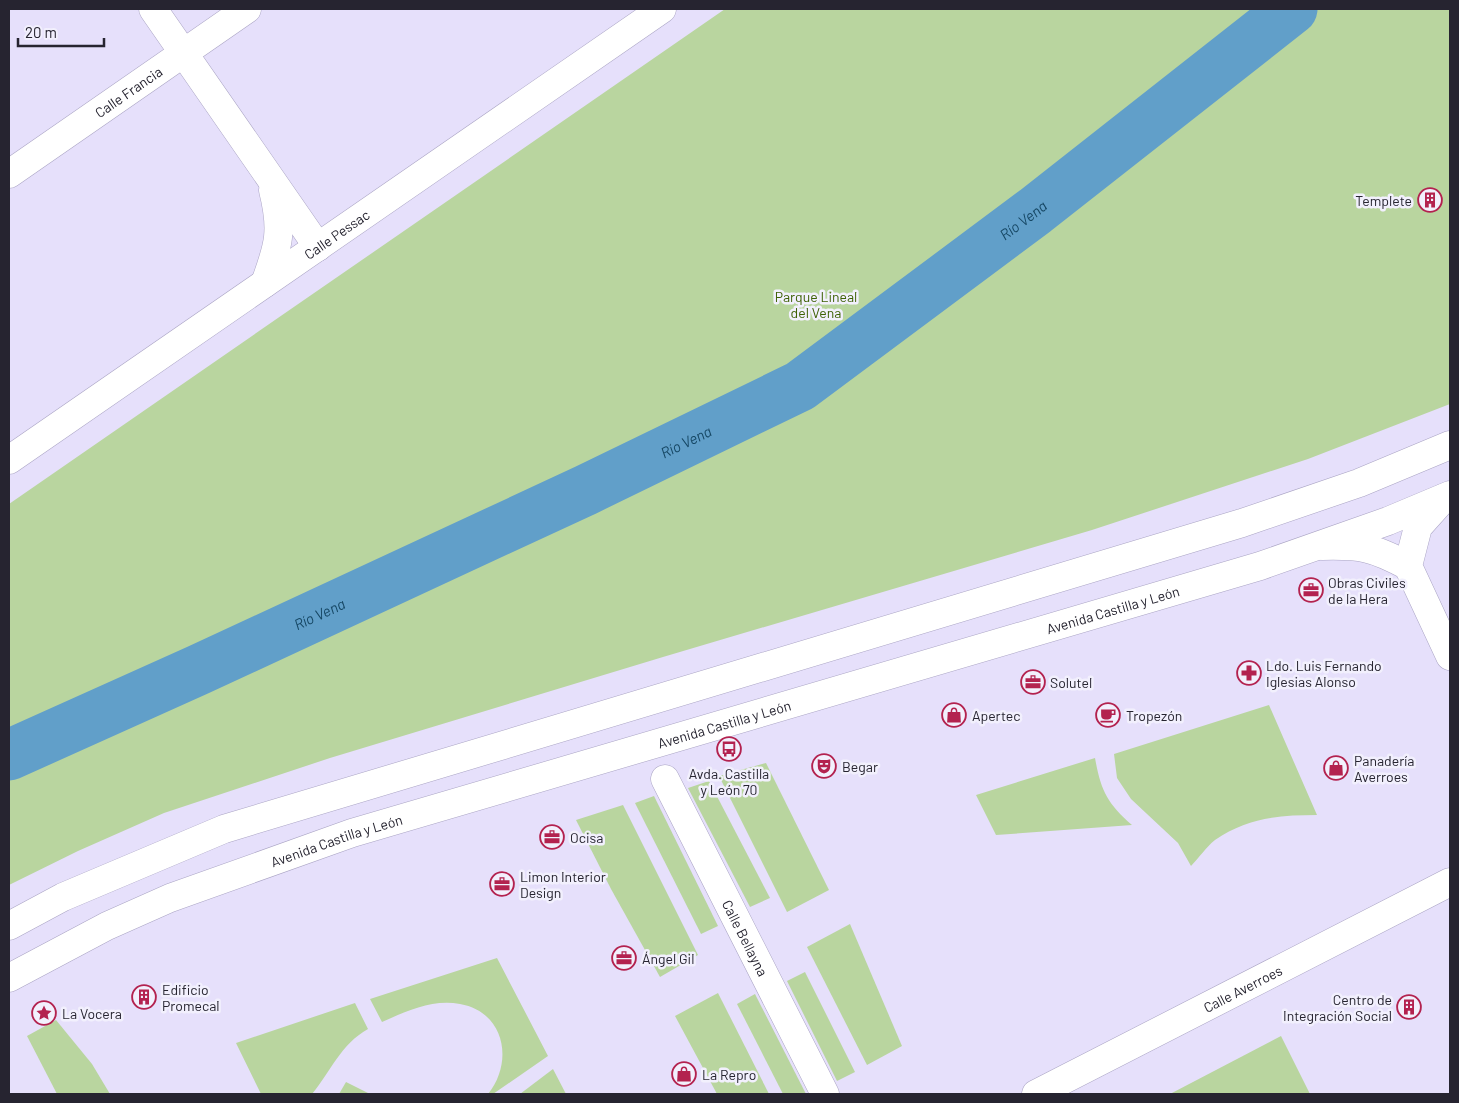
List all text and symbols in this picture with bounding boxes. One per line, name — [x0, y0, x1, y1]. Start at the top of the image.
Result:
scale bar — [18, 15, 104, 47]
text: 20 m — [25, 23, 57, 41]
street label: Calle Francia — [91, 62, 165, 121]
building icon: Templete — [1417, 187, 1443, 213]
place label: Templete — [1355, 192, 1412, 209]
water label: Río Vena — [996, 196, 1050, 243]
street label: Calle Pessac — [301, 205, 372, 262]
park label: Parque Lineal del Vena — [775, 288, 857, 321]
water label: Río Vena — [658, 421, 714, 461]
place label: Obras Civiles de la Hera — [1328, 574, 1406, 607]
office icon: Obras Civiles de la Hera — [1298, 577, 1324, 603]
street label: Avenida Castilla y León — [1044, 582, 1181, 637]
water label: Río Vena — [291, 594, 348, 633]
place label: Ldo. Luis Fernando Iglesias Alonso — [1266, 657, 1382, 690]
pharmacy icon: Ldo. Luis Fernando Iglesias Alonso — [1236, 660, 1262, 686]
office icon: Solutel — [1020, 669, 1046, 695]
place label: Solutel — [1050, 674, 1092, 691]
street label: Avenida Castilla y León — [656, 696, 793, 751]
shop icon: Apertec — [941, 702, 967, 728]
cafe icon: Tropezón — [1095, 702, 1121, 728]
place label: Apertec — [972, 707, 1021, 724]
place label: Tropezón — [1126, 707, 1182, 724]
bus stop icon: Avda. Castilla y León 70 — [716, 736, 742, 762]
place label: Panadería Averroes — [1354, 752, 1414, 785]
theatre icon: Begar — [811, 753, 837, 779]
shop icon: Panadería Averroes — [1323, 755, 1349, 781]
place label: Begar — [842, 758, 878, 775]
place label: Avda. Castilla y León 70 — [689, 765, 769, 798]
street label: Avenida Castilla y León — [268, 810, 404, 870]
office icon: Ocisa — [539, 824, 565, 850]
place label: Ocisa — [570, 829, 603, 846]
place label: Limon Interior Design — [520, 868, 606, 901]
office icon: Limon Interior Design — [489, 871, 515, 897]
street label: Calle Bellayna — [719, 897, 772, 979]
office icon: Ángel Gil — [611, 945, 637, 971]
place label: Ángel Gil — [642, 950, 694, 967]
street label: Calle Averroes — [1200, 961, 1285, 1015]
place label: Edificio Promecal — [162, 981, 220, 1014]
building icon: Edificio Promecal — [131, 984, 157, 1010]
place label: Centro de Integración Social — [1283, 991, 1392, 1024]
building icon: Centro de Integración Social — [1396, 994, 1422, 1020]
place icon: La Vocera — [31, 1000, 57, 1026]
place label: La Vocera — [62, 1005, 122, 1022]
shop icon: La Repro — [671, 1061, 697, 1087]
place label: La Repro — [702, 1066, 756, 1083]

